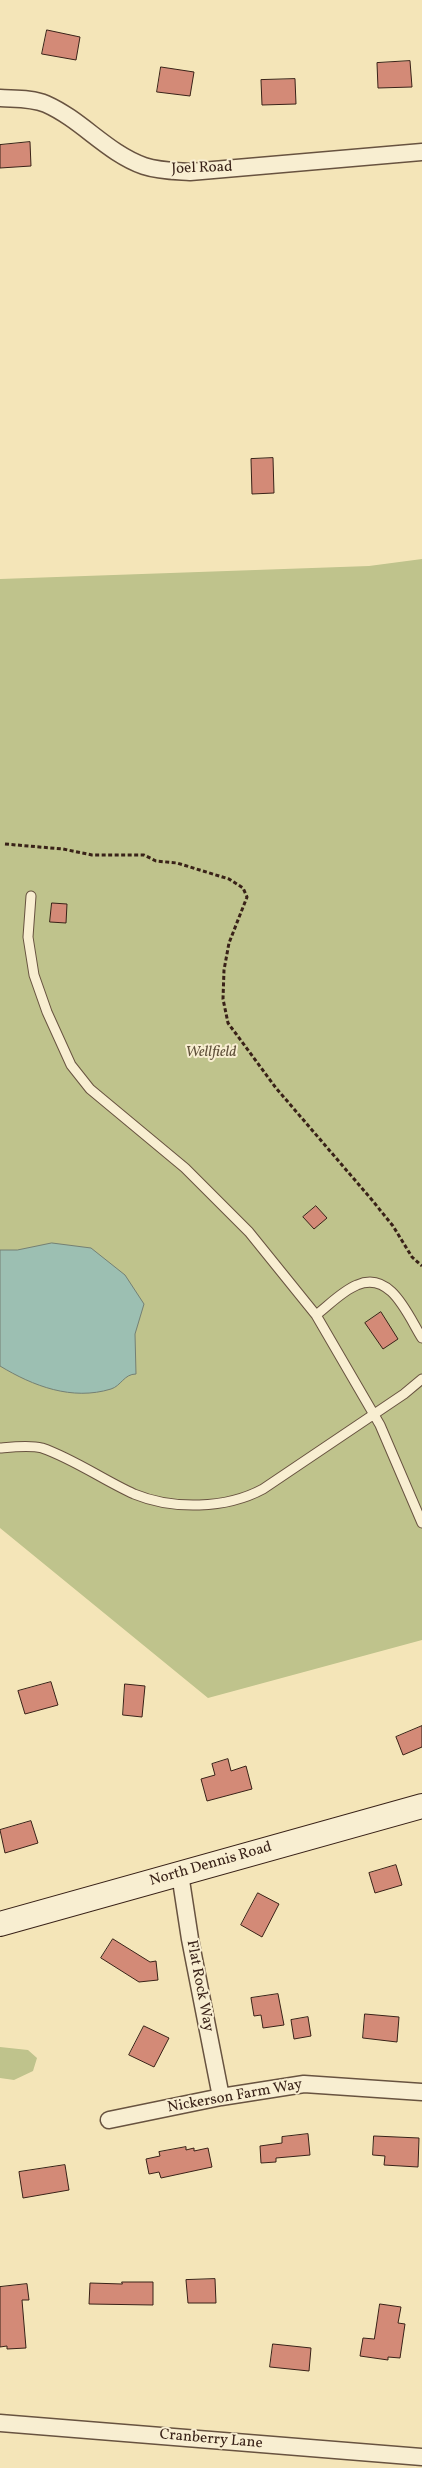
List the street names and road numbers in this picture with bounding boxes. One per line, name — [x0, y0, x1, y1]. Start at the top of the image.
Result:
street label: Joel Road — [171, 159, 233, 179]
street label: North Dennis Road — [148, 1839, 274, 1891]
street label: Flat Rock Way — [181, 1939, 217, 2033]
street label: Nickerson Farm Way — [166, 2076, 304, 2118]
street label: Cranberry Lane — [159, 2427, 263, 2453]

